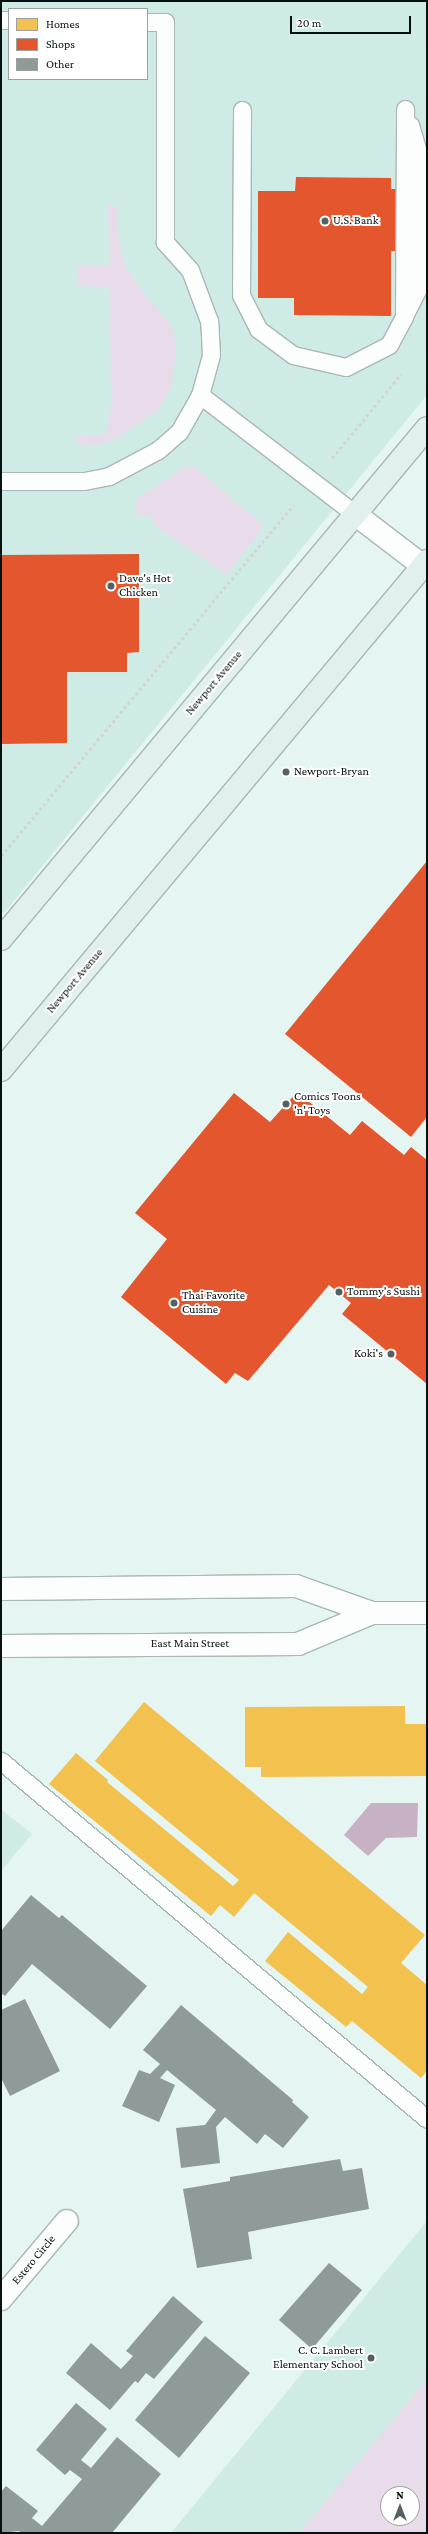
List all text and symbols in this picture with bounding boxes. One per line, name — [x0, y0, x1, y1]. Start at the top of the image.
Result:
legend — [8, 8, 148, 80]
scale bar — [292, 8, 413, 34]
text: 20 m — [297, 16, 321, 30]
text: Homes — [46, 17, 79, 31]
text: Shops — [46, 37, 75, 51]
text: Other — [46, 57, 74, 71]
place label: U.S. Bank — [333, 214, 378, 228]
marker: U.S. Bank — [320, 216, 330, 226]
place label: Dave's Hot Chicken — [119, 572, 171, 600]
marker: Dave's Hot Chicken — [106, 581, 116, 591]
street label: Newport Avenue — [183, 648, 245, 718]
place label: Newport-Bryan — [294, 765, 369, 779]
marker: Newport-Bryan — [281, 767, 291, 777]
street label: Newport Avenue — [44, 946, 106, 1016]
place label: Comics Toons 'n' Toys — [294, 1090, 361, 1118]
marker: Comics Toons 'n' Toys — [281, 1099, 291, 1109]
place label: Tommy's Sushi — [347, 1285, 420, 1299]
marker: Tommy's Sushi — [334, 1287, 344, 1297]
place label: Thai Favorite Cuisine — [182, 1289, 245, 1317]
marker: Thai Favorite Cuisine — [169, 1298, 179, 1308]
place label: Koki's — [354, 1347, 383, 1361]
marker: Koki's — [386, 1349, 396, 1359]
street label: East Main Street — [151, 1637, 229, 1651]
street label: Estero Circle — [9, 2232, 59, 2288]
place label: C. C. Lambert Elementary School — [273, 2344, 363, 2372]
marker: C. C. Lambert Elementary School — [366, 2353, 376, 2363]
north arrow — [380, 2486, 420, 2526]
text: N — [396, 2489, 404, 2501]

